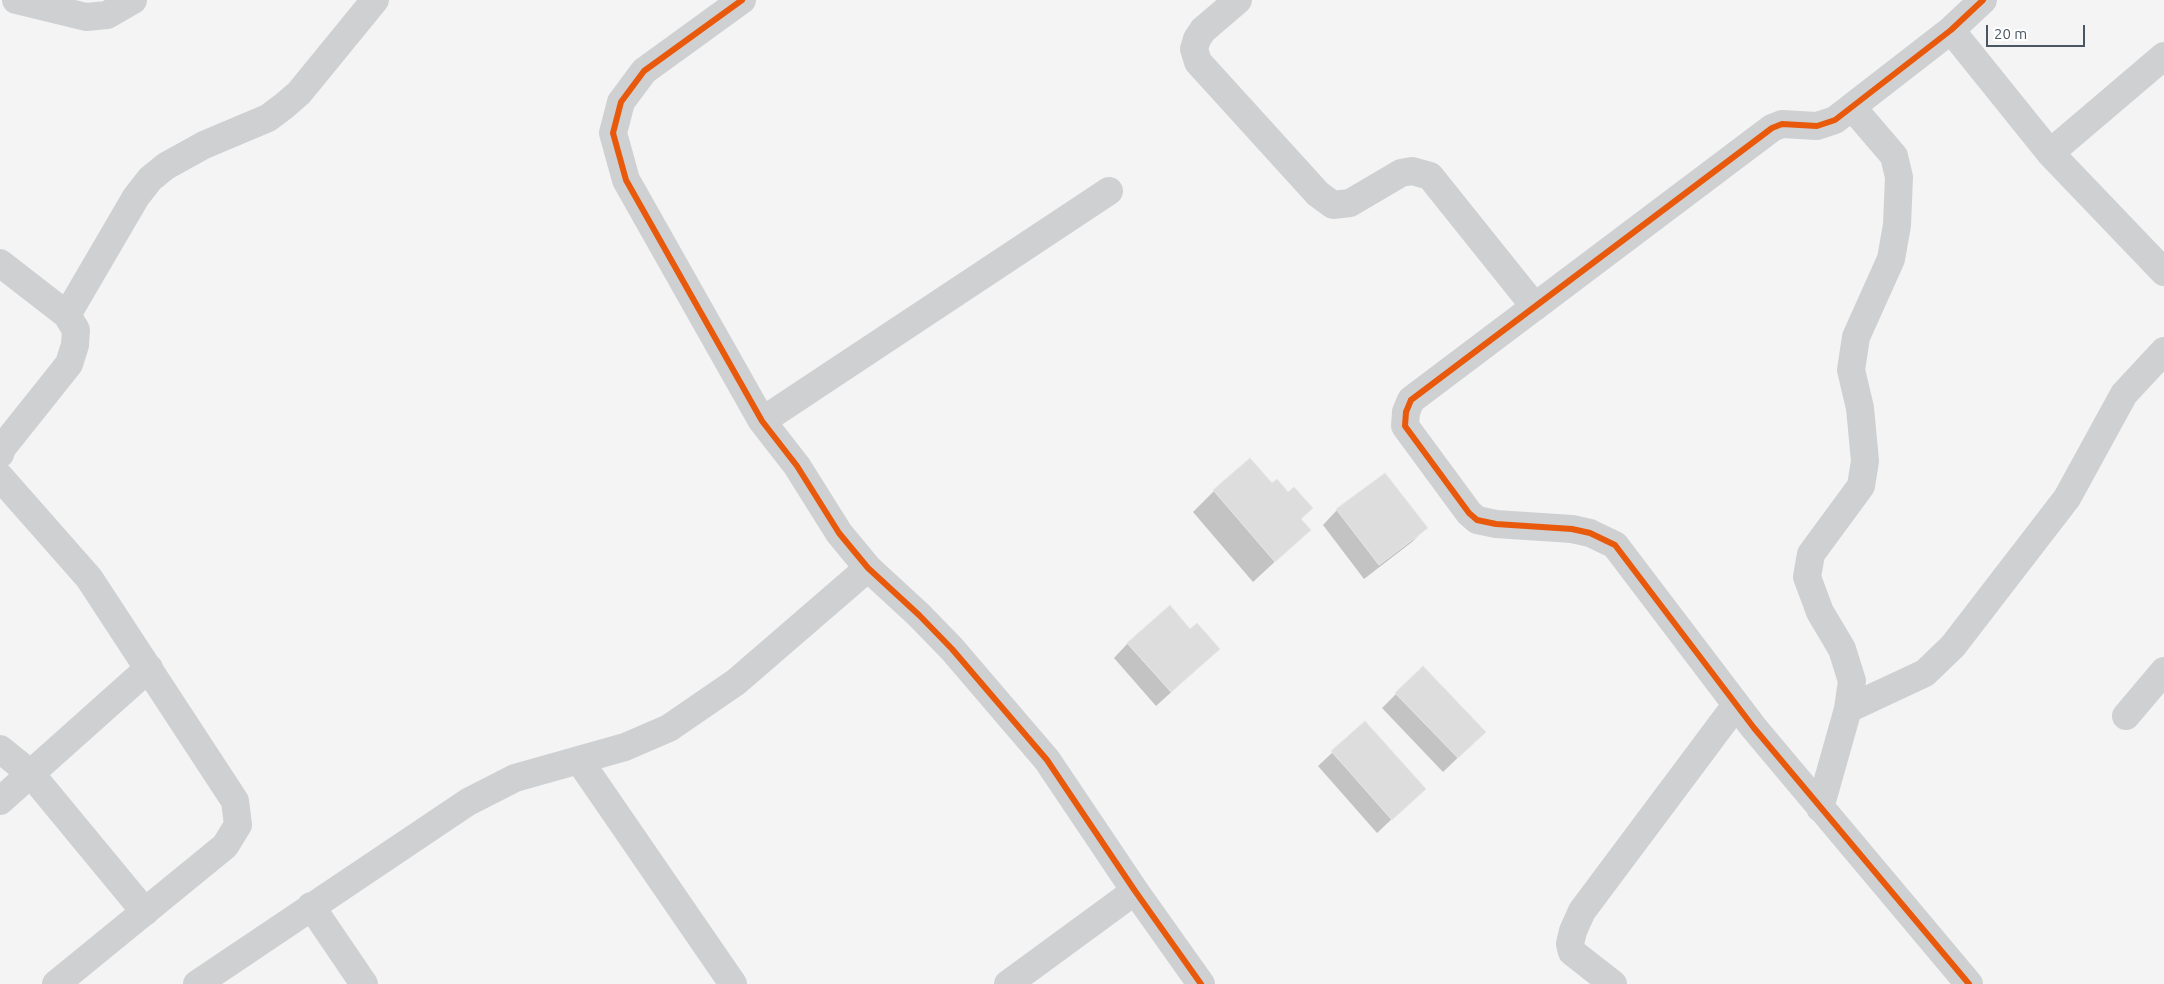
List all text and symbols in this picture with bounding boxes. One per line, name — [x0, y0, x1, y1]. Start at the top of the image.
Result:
scale bar — [1989, 15, 2088, 47]
text: 20 m — [1994, 25, 2027, 42]

